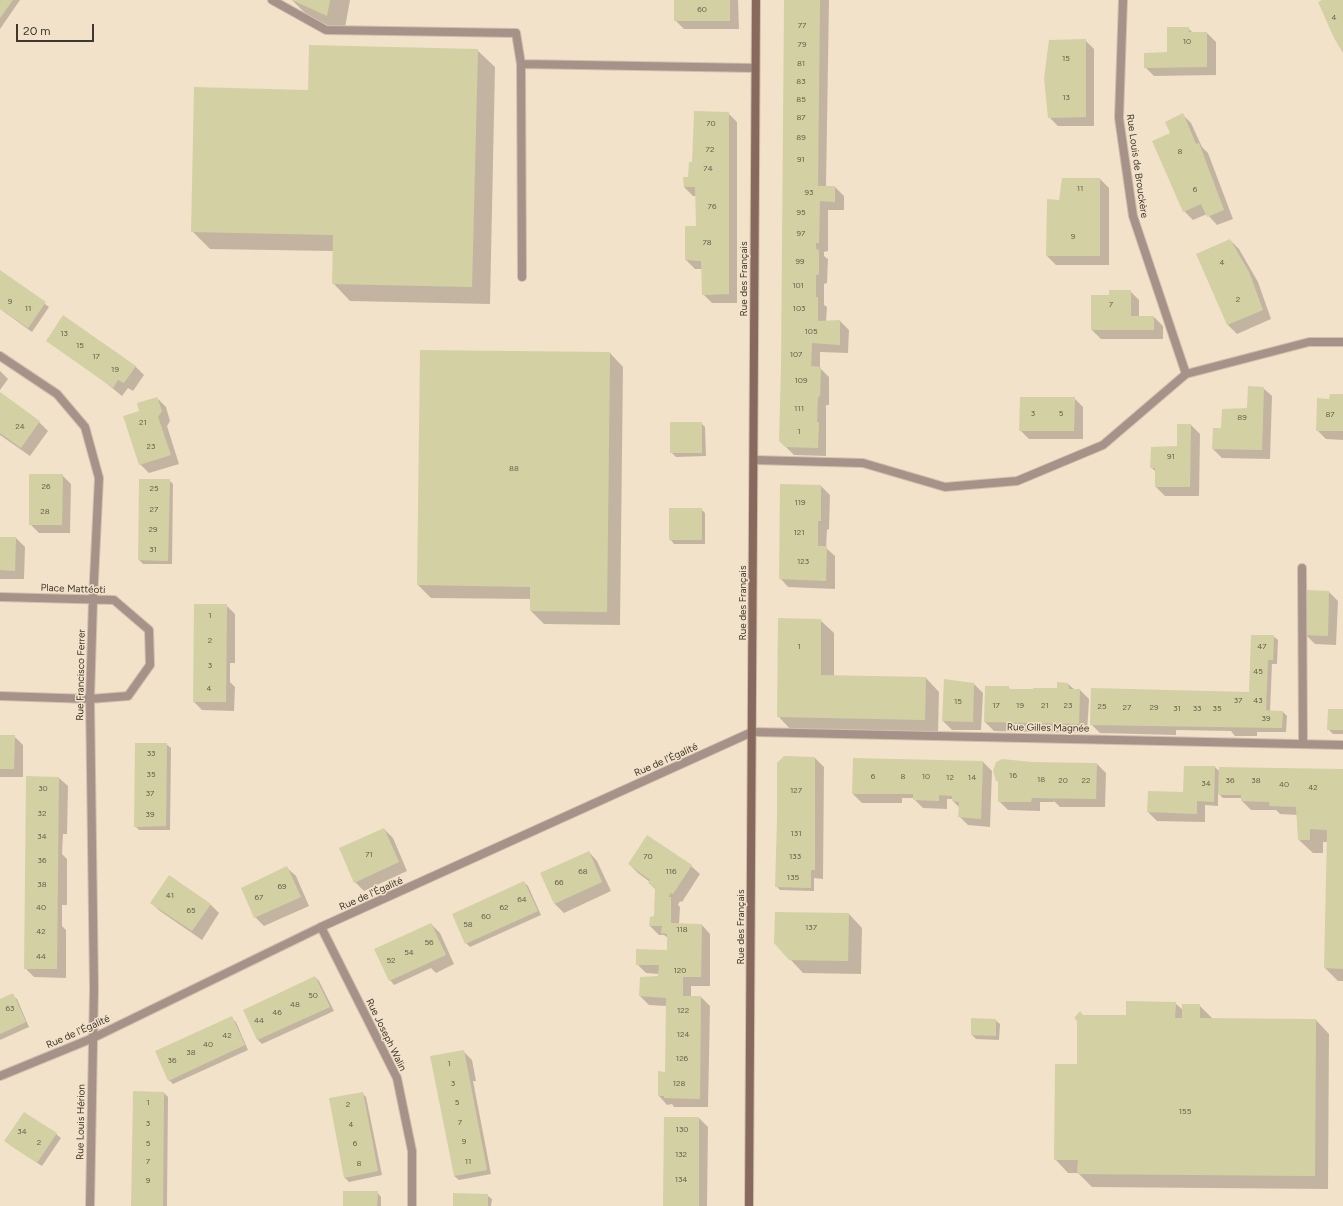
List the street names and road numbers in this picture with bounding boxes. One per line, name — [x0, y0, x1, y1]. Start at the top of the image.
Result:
street label: Rue Louis de Brouckère — [1124, 113, 1150, 219]
street label: Rue des Français — [738, 241, 750, 317]
street label: Rue des Français — [737, 565, 749, 641]
street label: Place Mattéoti — [40, 582, 106, 596]
street label: Rue Francisco Ferrer — [74, 629, 88, 721]
street label: Rue Gilles Magnée — [1007, 721, 1089, 735]
street label: Rue de l'Égalité — [632, 741, 700, 779]
street label: Rue de l'Égalité — [337, 875, 405, 913]
street label: Rue des Français — [735, 889, 747, 965]
street label: Rue Joseph Walin — [363, 997, 409, 1073]
street label: Rue de l'Égalité — [44, 1013, 112, 1051]
street label: Rue Louis Hérion — [74, 1084, 88, 1160]

